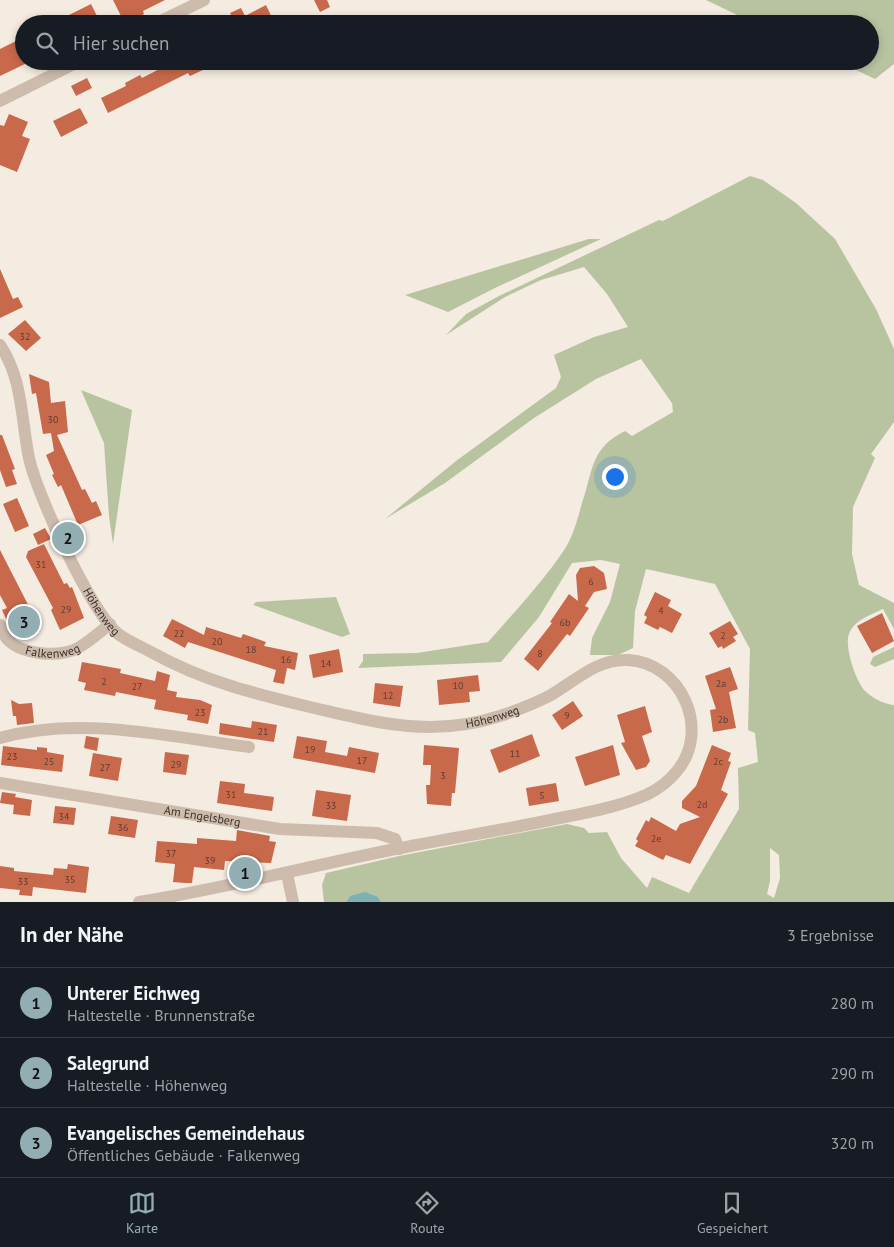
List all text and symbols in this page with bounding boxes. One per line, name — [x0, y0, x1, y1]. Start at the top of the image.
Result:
search box — [15, 15, 879, 70]
icon: search — [33, 29, 61, 57]
text: Hier suchen — [73, 31, 169, 55]
house number: 32 — [20, 330, 30, 343]
house number: 30 — [48, 413, 59, 426]
your location — [602, 464, 628, 490]
pin: 2 — [52, 519, 84, 557]
house number: 31 — [36, 558, 46, 571]
house number: 6 — [588, 575, 594, 588]
street label: Höhenweg — [80, 585, 123, 639]
pin: 3 — [8, 603, 40, 641]
house number: 29 — [61, 603, 71, 616]
house number: 4 — [658, 604, 664, 617]
house number: 6b — [560, 616, 570, 629]
house number: 22 — [174, 627, 184, 640]
house number: 2 — [720, 629, 726, 642]
house number: 20 — [212, 635, 223, 648]
street label: Falkenweg — [24, 640, 82, 661]
house number: 18 — [246, 643, 256, 656]
house number: 8 — [537, 647, 543, 660]
house number: 16 — [281, 653, 291, 666]
house number: 14 — [321, 657, 332, 670]
house number: 2 — [101, 675, 107, 688]
house number: 2a — [716, 677, 726, 690]
house number: 10 — [453, 679, 464, 692]
house number: 27 — [132, 680, 142, 693]
house number: 12 — [383, 689, 393, 702]
street label: Höhenweg — [464, 702, 521, 731]
house number: 23 — [195, 706, 205, 719]
house number: 9 — [564, 709, 570, 722]
house number: 2b — [718, 713, 728, 726]
house number: 21 — [258, 725, 268, 738]
house number: 19 — [305, 743, 315, 756]
house number: 11 — [510, 747, 520, 760]
house number: 23 — [7, 750, 17, 763]
house number: 17 — [357, 754, 367, 767]
house number: 25 — [44, 755, 54, 768]
house number: 2c — [713, 755, 723, 768]
house number: 29 — [171, 758, 181, 771]
house number: 27 — [100, 761, 110, 774]
house number: 3 — [440, 769, 446, 782]
house number: 31 — [226, 788, 236, 801]
house number: 5 — [539, 789, 545, 802]
house number: 2d — [697, 798, 707, 811]
house number: 33 — [326, 799, 336, 812]
street label: Am Engelsberg — [163, 802, 242, 829]
house number: 34 — [59, 810, 70, 823]
house number: 36 — [118, 821, 128, 834]
house number: 2e — [651, 832, 661, 845]
house number: 37 — [166, 847, 176, 860]
house number: 39 — [205, 854, 215, 867]
pin: 1 — [229, 854, 261, 892]
house number: 35 — [65, 873, 75, 886]
house number: 33 — [18, 875, 28, 888]
text: In der Nähe — [20, 921, 124, 948]
text: 3 Ergebnisse — [787, 925, 874, 945]
text: Unterer Eichweg — [67, 981, 200, 1005]
text: 1 — [31, 993, 41, 1013]
text: 280 m — [831, 993, 874, 1013]
text: Haltestelle · Brunnenstraße — [67, 1005, 255, 1025]
text: Salegrund — [67, 1051, 149, 1075]
text: 2 — [31, 1063, 41, 1083]
text: 290 m — [831, 1063, 874, 1083]
text: Haltestelle · Höhenweg — [67, 1075, 227, 1095]
text: Evangelisches Gemeindehaus — [67, 1121, 305, 1145]
text: 3 — [31, 1133, 41, 1153]
text: 320 m — [831, 1133, 874, 1153]
text: Öffentliches Gebäude · Falkenweg — [67, 1145, 300, 1165]
tab: Karte — [126, 1189, 158, 1237]
tab: Route — [410, 1189, 445, 1237]
tab: Gespeichert — [697, 1189, 768, 1237]

